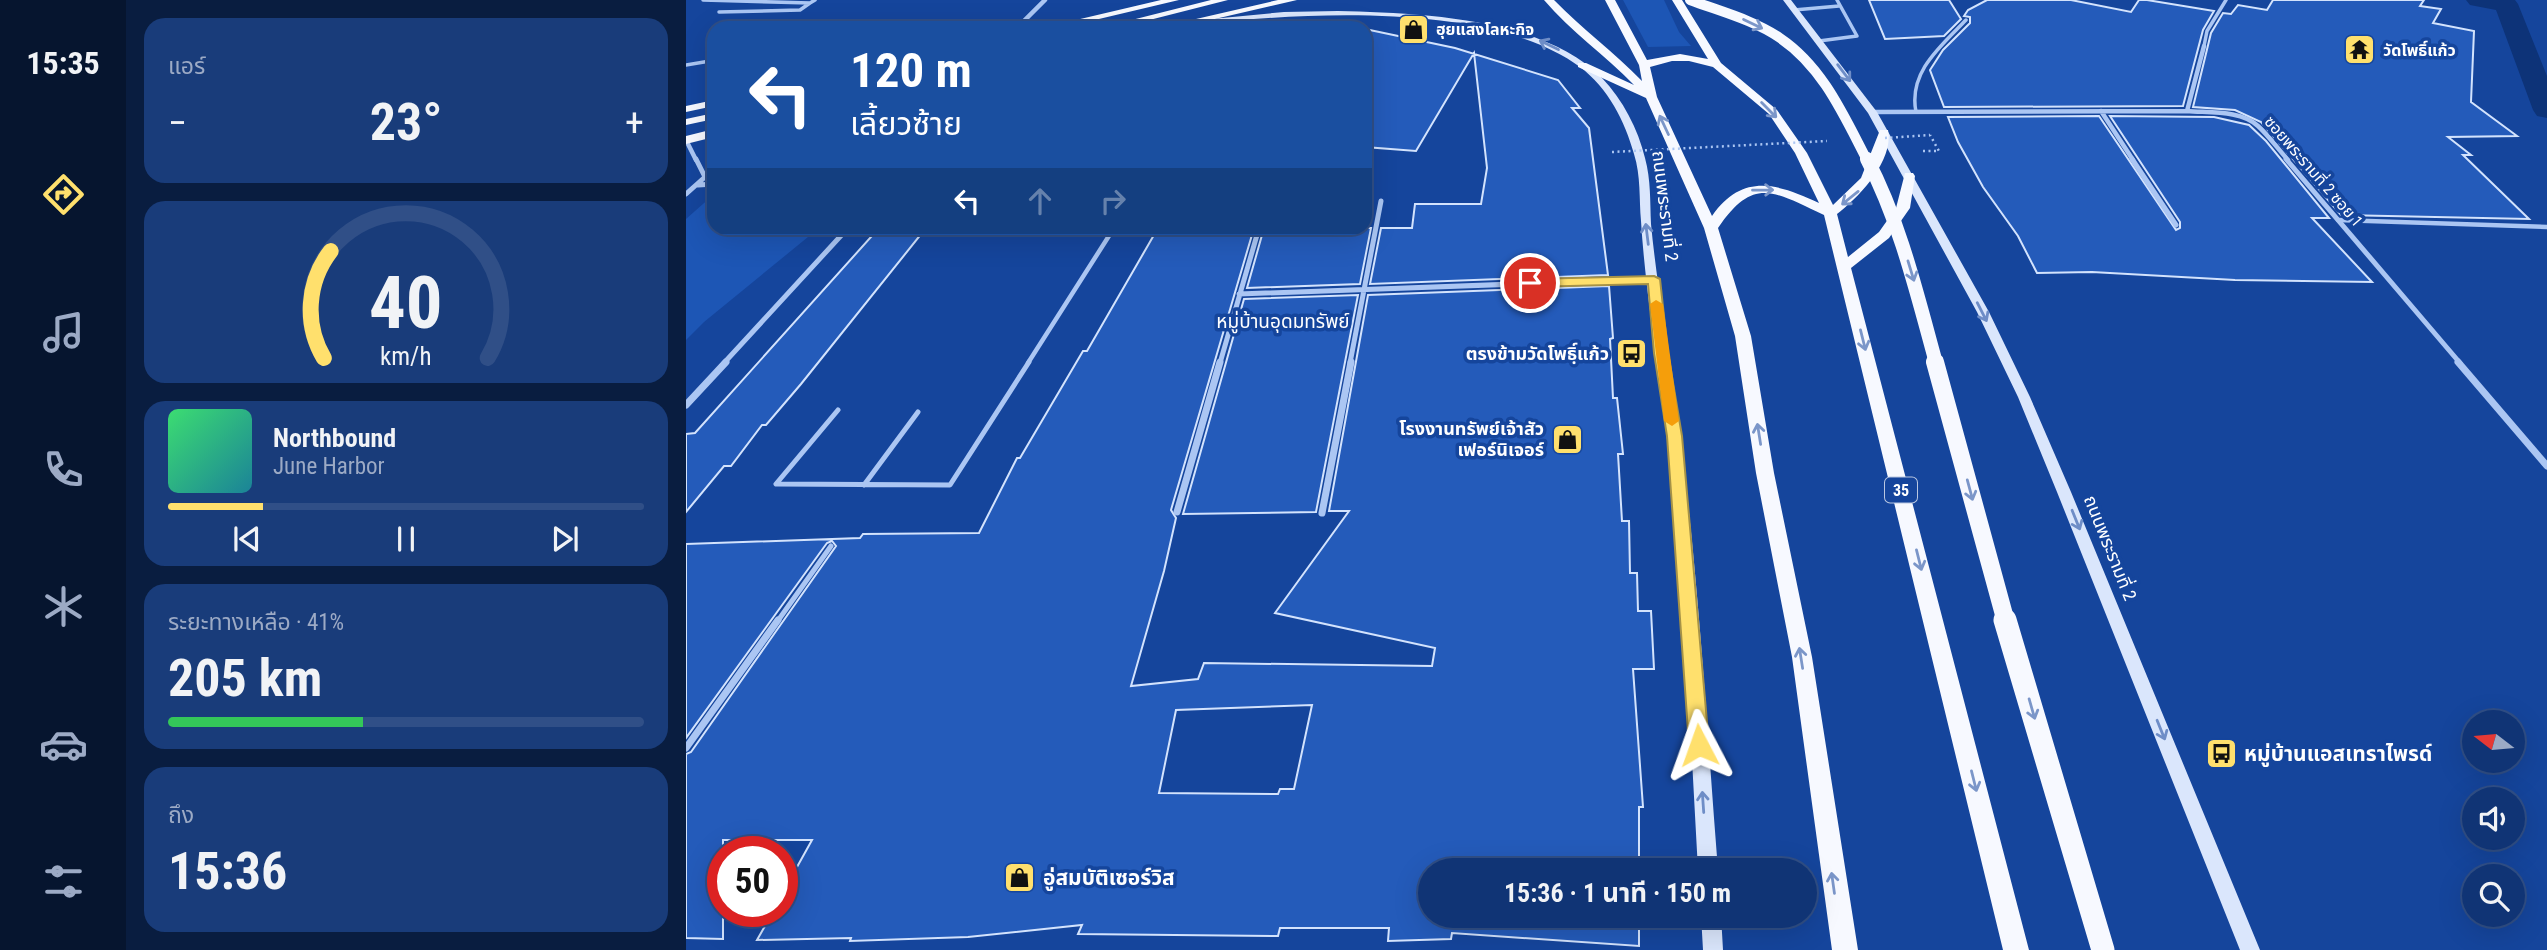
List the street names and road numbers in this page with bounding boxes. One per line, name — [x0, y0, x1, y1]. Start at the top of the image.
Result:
street label: ซอยพระรามที่ 2 ซอย 1 — [2260, 111, 2368, 230]
street label: ถนนพระรามที่ 2 — [1648, 149, 1685, 263]
road number: 35 — [1885, 477, 1917, 503]
street label: ถนนพระรามที่ 2 — [2080, 491, 2143, 603]

